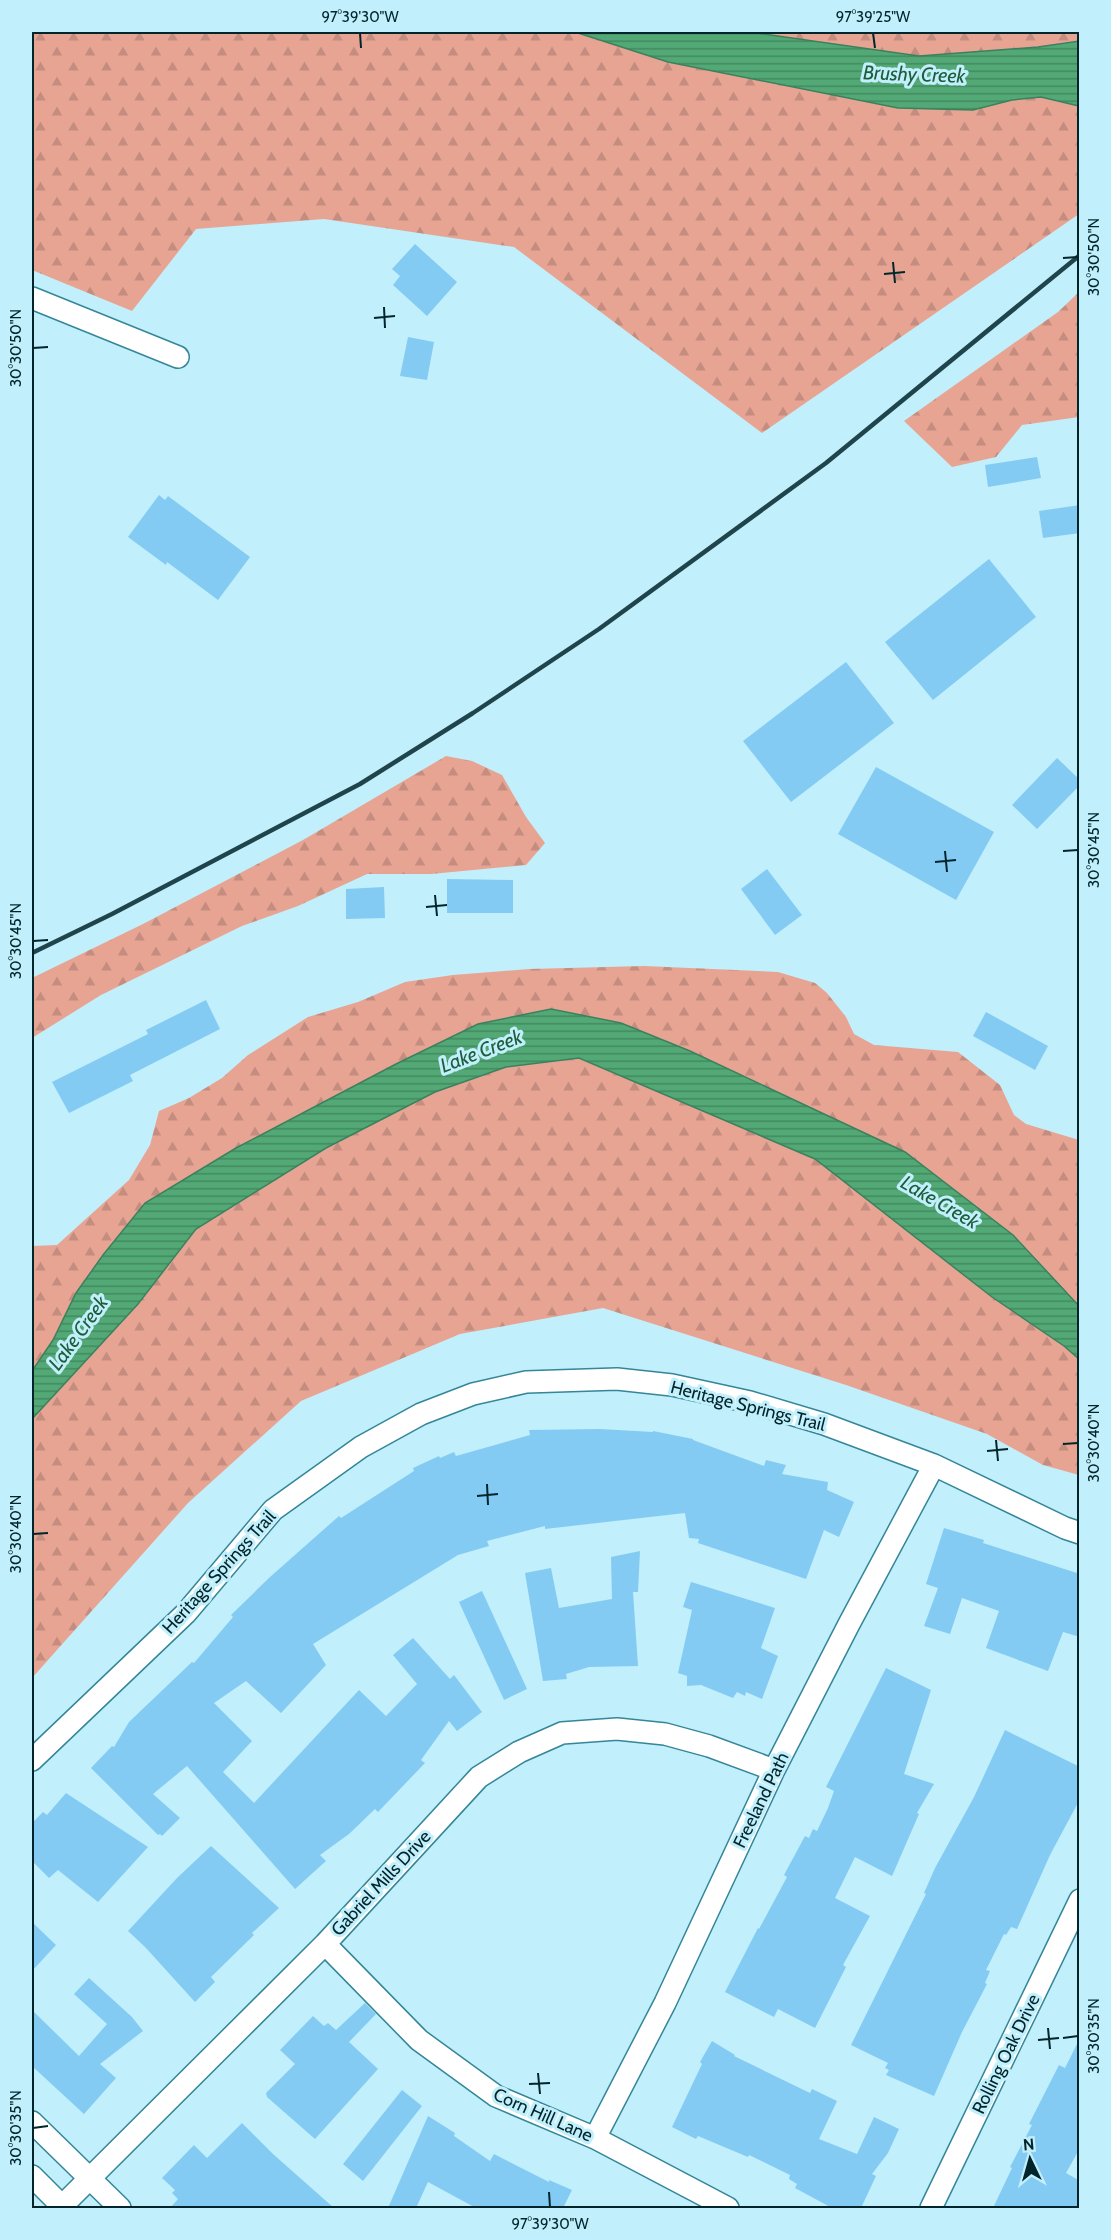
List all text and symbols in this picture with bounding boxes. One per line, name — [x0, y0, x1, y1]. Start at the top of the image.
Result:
text: 97°39'30"W — [321, 8, 399, 26]
text: 97°39'25"W — [836, 8, 911, 26]
water label: Brushy Creek — [862, 60, 967, 88]
text: 30°30'50"N — [1085, 218, 1103, 296]
text: 30°30'50"N — [7, 309, 25, 387]
text: 30°30'45"N — [1085, 812, 1103, 888]
text: 30°30'45"N — [7, 903, 25, 979]
water label: Lake Creek — [437, 1024, 527, 1078]
water label: Lake Creek — [897, 1170, 984, 1235]
water label: Lake Creek — [43, 1290, 114, 1375]
street label: Heritage Springs Trail — [668, 1376, 828, 1436]
text: 30°30'40"N — [1085, 1404, 1103, 1482]
text: 30°30'40"N — [7, 1495, 25, 1573]
street label: Heritage Springs Trail — [158, 1505, 281, 1638]
street label: Freeland Path — [728, 1749, 794, 1851]
street label: Gabriel Mills Drive — [326, 1826, 436, 1940]
street label: Rolling Oak Drive — [967, 1990, 1045, 2118]
text: 30°30'35"N — [1085, 1998, 1103, 2074]
street label: Corn Hill Lane — [490, 2083, 596, 2147]
text: 30°30'35"N — [7, 2090, 25, 2166]
north arrow — [1000, 2129, 1060, 2189]
text: N — [1022, 2135, 1035, 2155]
text: 97°39'30"W — [511, 2215, 589, 2233]

